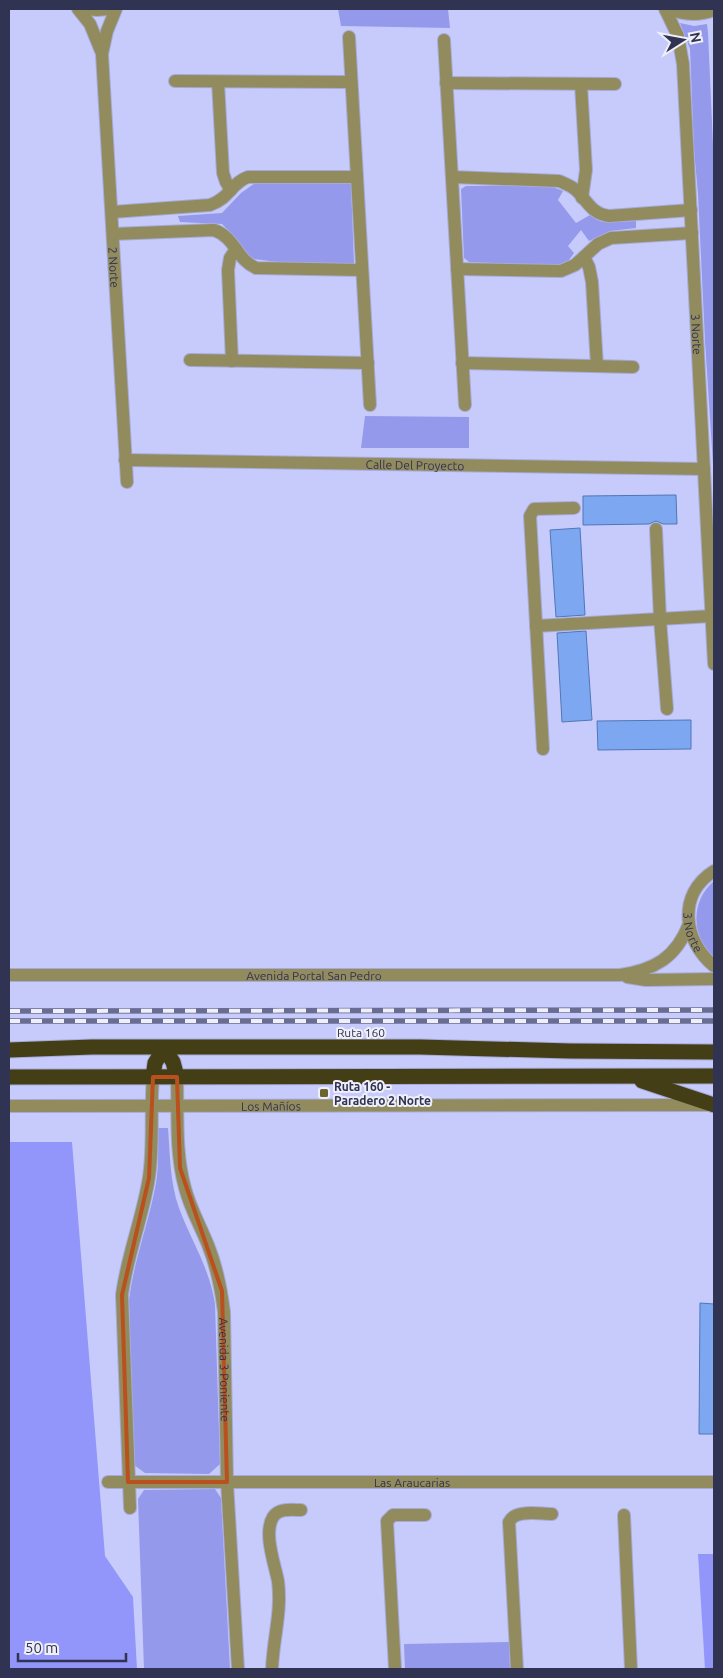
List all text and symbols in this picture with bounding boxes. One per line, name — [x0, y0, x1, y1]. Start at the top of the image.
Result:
north arrow — [658, 15, 708, 65]
text: N — [687, 31, 705, 44]
street label: 2 Norte — [107, 246, 122, 288]
street label: 3 Norte — [689, 313, 705, 355]
street label: Calle Del Proyecto — [366, 457, 464, 472]
street label: 3 Norte — [682, 912, 705, 954]
street label: Avenida Portal San Pedro — [246, 969, 382, 982]
street label: Ruta 160 — [337, 1026, 385, 1039]
place label: Ruta 160 - Paradero 2 Norte — [334, 1080, 431, 1107]
marker: Ruta 160 - Paradero 2 Norte — [318, 1087, 330, 1099]
street label: Los Mañíos — [241, 1099, 301, 1112]
street label: Avenida 3 Poniente — [218, 1318, 232, 1422]
street label: Las Araucarias — [374, 1476, 450, 1489]
scale bar — [18, 1630, 125, 1662]
text: 50 m — [25, 1639, 58, 1656]

